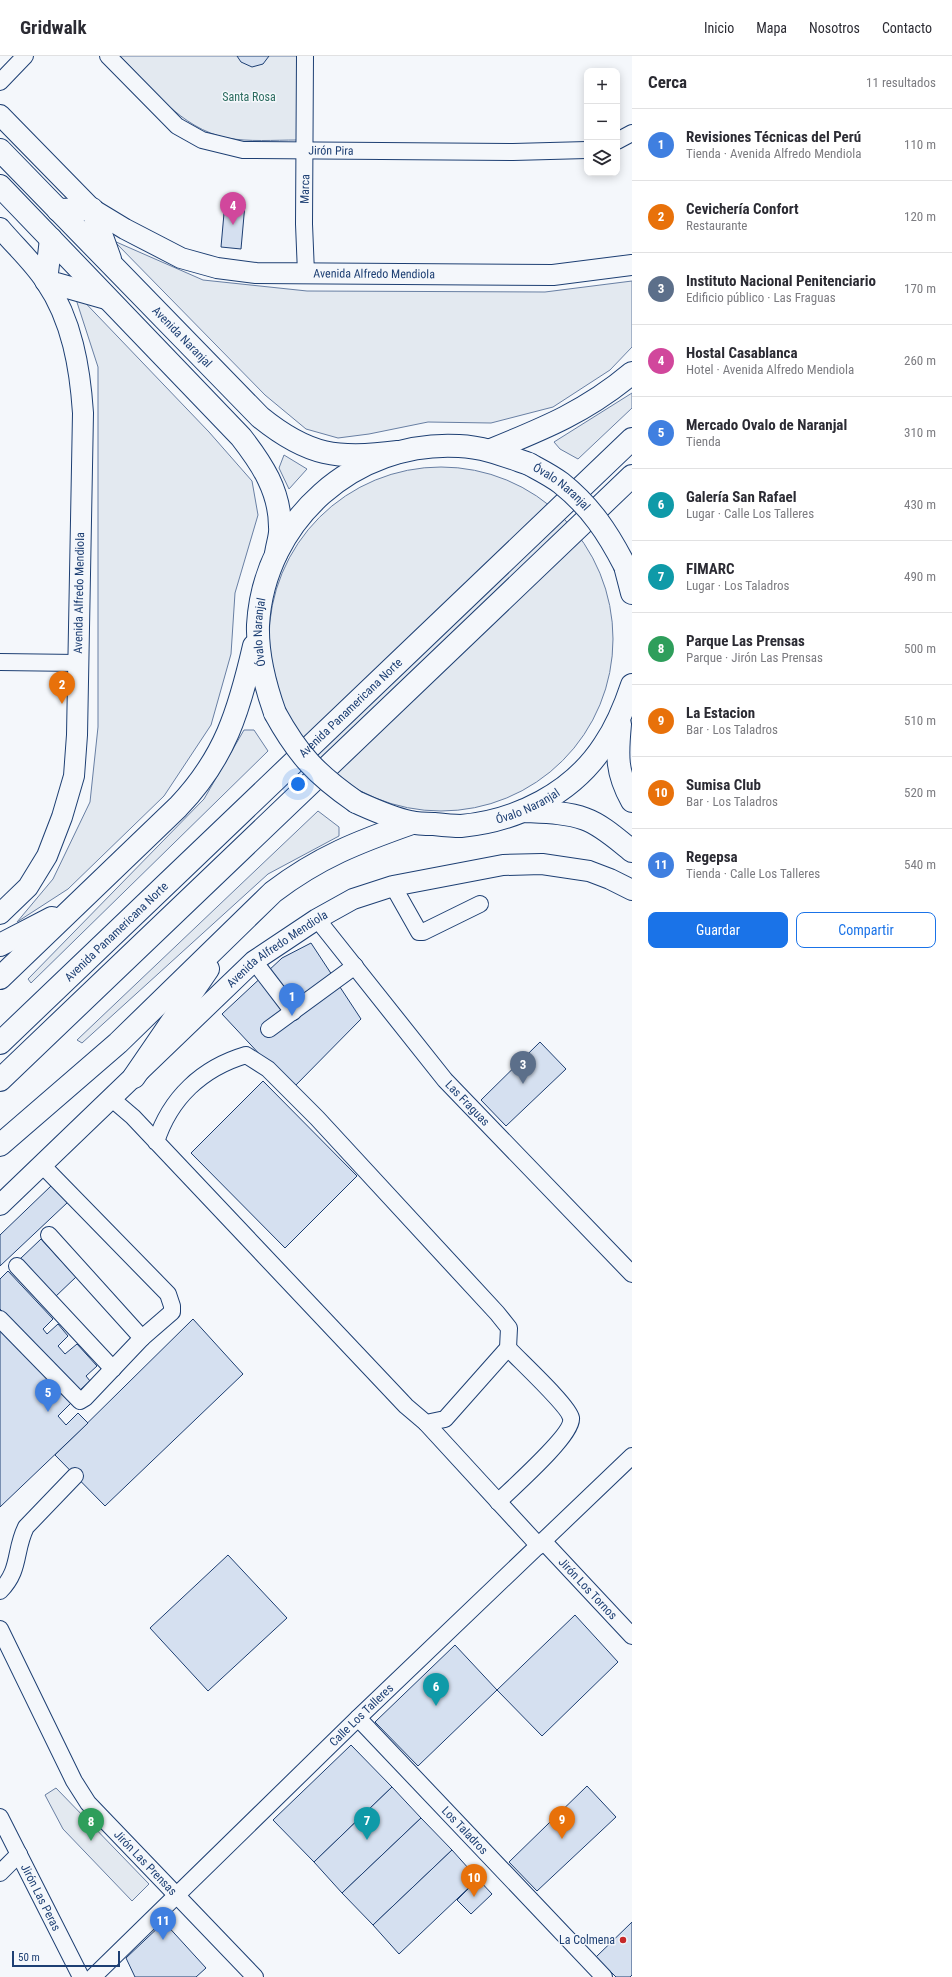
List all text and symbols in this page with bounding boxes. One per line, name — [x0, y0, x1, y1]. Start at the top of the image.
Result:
text: Gridwalk — [20, 16, 86, 39]
text: Inicio — [704, 20, 734, 36]
text: Mapa — [756, 20, 787, 36]
text: Nosotros — [809, 20, 860, 36]
text: Contacto — [882, 20, 932, 36]
map controls — [584, 68, 620, 176]
button: + — [584, 68, 620, 104]
text: Cerca — [648, 72, 687, 92]
text: 11 resultados — [866, 75, 936, 90]
park label: Santa Rosa — [222, 90, 276, 104]
button: − — [584, 104, 620, 140]
text: Revisiones Técnicas del Perú — [686, 128, 861, 146]
text: 1 — [658, 137, 664, 152]
text: 110 m — [904, 137, 936, 152]
button: layers — [584, 140, 620, 176]
street label: Jirón Pira — [308, 143, 354, 158]
text: Tienda · Avenida Alfredo Mendiola — [686, 146, 862, 161]
street label: Marca — [297, 174, 313, 204]
pin: 4 — [220, 192, 246, 225]
text: Cevichería Confort — [686, 200, 799, 218]
text: 2 — [658, 209, 664, 224]
text: 120 m — [904, 209, 936, 224]
text: Restaurante — [686, 218, 747, 233]
street label: Avenida Alfredo Mendiola — [313, 266, 435, 281]
text: Instituto Nacional Penitenciario — [686, 272, 876, 290]
text: 3 — [658, 281, 664, 296]
text: 170 m — [904, 281, 936, 296]
text: Edificio público · Las Fraguas — [686, 290, 836, 305]
street label: Avenida Naranjal — [149, 304, 215, 370]
text: Hostal Casablanca — [686, 344, 798, 362]
text: 4 — [658, 353, 664, 368]
text: 260 m — [904, 353, 936, 368]
text: Hotel · Avenida Alfredo Mendiola — [686, 362, 854, 377]
text: Mercado Ovalo de Naranjal — [686, 416, 847, 434]
text: 5 — [658, 425, 664, 440]
text: 310 m — [904, 425, 936, 440]
text: Tienda — [686, 434, 721, 449]
street label: Óvalo Naranjal — [531, 460, 593, 513]
text: Galería San Rafael — [686, 488, 797, 506]
text: 6 — [658, 497, 664, 512]
text: 430 m — [904, 497, 936, 512]
text: Lugar · Calle Los Talleres — [686, 506, 814, 521]
street label: Avenida Alfredo Mendiola — [71, 532, 87, 654]
text: FIMARC — [686, 560, 735, 578]
text: 7 — [658, 569, 664, 584]
text: 490 m — [904, 569, 936, 584]
text: Lugar · Los Taladros — [686, 578, 790, 593]
street label: Óvalo Naranjal — [251, 597, 268, 668]
text: Parque Las Prensas — [686, 632, 805, 650]
text: 8 — [658, 641, 664, 656]
text: 500 m — [904, 641, 936, 656]
text: Parque · Jirón Las Prensas — [686, 650, 823, 665]
street label: Avenida Panamericana Norte — [296, 655, 405, 761]
pin: 2 — [49, 671, 75, 704]
text: La Estacion — [686, 704, 755, 722]
text: 9 — [658, 713, 664, 728]
text: 510 m — [904, 713, 936, 728]
text: Bar · Los Taladros — [686, 722, 778, 737]
your location — [288, 774, 308, 794]
text: Sumisa Club — [686, 776, 761, 794]
text: 10 — [654, 785, 668, 800]
text: 520 m — [904, 785, 936, 800]
street label: Óvalo Naranjal — [494, 786, 562, 827]
text: Bar · Los Taladros — [686, 794, 778, 809]
text: Regepsa — [686, 848, 738, 866]
text: 11 — [654, 857, 668, 872]
text: 540 m — [904, 857, 936, 872]
text: Tienda · Calle Los Talleres — [686, 866, 820, 881]
street label: Avenida Panamericana Norte — [62, 879, 171, 984]
street label: Avenida Alfredo Mendiola — [224, 907, 330, 990]
button: Guardar — [648, 912, 788, 948]
button: Compartir — [796, 912, 936, 948]
pin: 1 — [279, 983, 305, 1016]
pin: 3 — [510, 1051, 536, 1084]
street label: Las Fraguas — [442, 1078, 492, 1129]
pin: 5 — [35, 1379, 61, 1412]
street label: Jirón Los Tornos — [556, 1555, 620, 1622]
pin: 6 — [423, 1673, 449, 1706]
street label: Calle Los Talleres — [326, 1681, 396, 1749]
street label: Los Taladros — [439, 1804, 491, 1857]
pin: 9 — [549, 1806, 575, 1839]
pin: 7 — [354, 1807, 380, 1840]
pin: 8 — [78, 1808, 104, 1841]
street label: Jirón Las Prensas — [111, 1827, 180, 1898]
street label: Jirón Las Peras — [18, 1861, 63, 1933]
pin: 10 — [461, 1864, 487, 1897]
pin: 11 — [150, 1907, 176, 1940]
place label: La Colmena — [559, 1933, 615, 1947]
marker: La Colmena — [618, 1935, 628, 1945]
scale bar — [12, 1949, 120, 1968]
text: 50 m — [18, 1951, 40, 1964]

